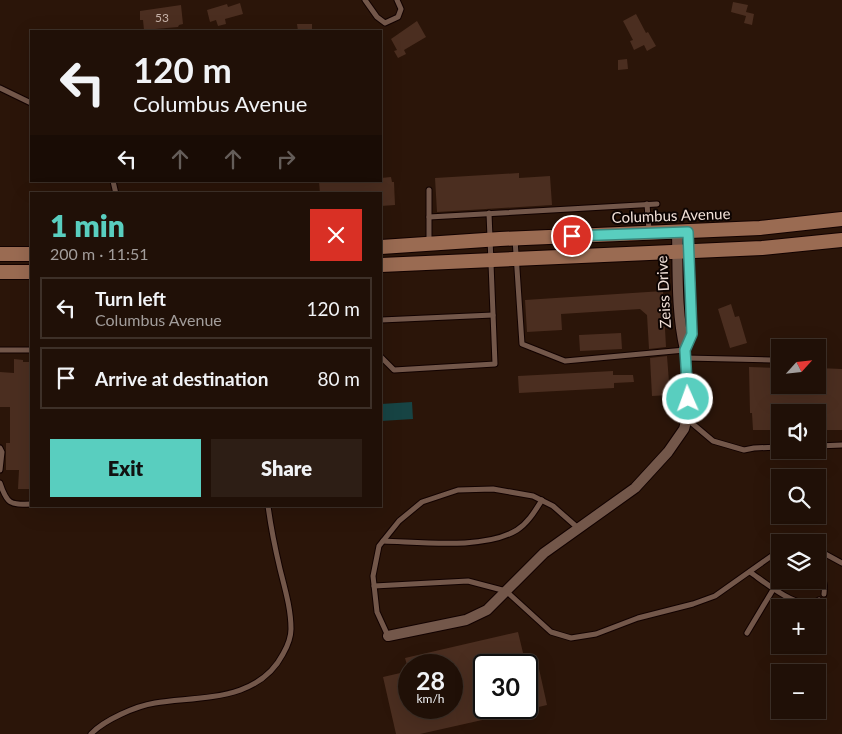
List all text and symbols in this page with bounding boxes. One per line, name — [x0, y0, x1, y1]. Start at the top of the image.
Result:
house number: 53 — [155, 10, 169, 25]
text: 120 m — [133, 48, 232, 90]
icon: left — [50, 50, 115, 115]
text: Columbus Avenue — [133, 90, 307, 117]
icon: left — [113, 145, 141, 173]
icon: ahead — [166, 145, 194, 173]
icon: ahead — [219, 145, 247, 173]
icon: right — [272, 145, 300, 173]
street label: Columbus Avenue — [611, 204, 731, 226]
text: 1 min — [50, 207, 125, 243]
button: close — [310, 209, 362, 261]
pin — [551, 215, 593, 257]
icon: arrive — [558, 222, 586, 250]
text: 200 m · 11:51 — [50, 244, 149, 263]
street label: Zeiss Drive — [652, 255, 674, 329]
text: Turn left — [95, 287, 166, 310]
icon: left — [52, 294, 80, 322]
text: 120 m — [306, 297, 360, 320]
text: Columbus Avenue — [95, 310, 222, 329]
north arrow — [771, 339, 826, 394]
map controls — [771, 339, 826, 719]
icon: arrive — [52, 364, 80, 392]
text: Arrive at destination — [95, 367, 268, 390]
text: 80 m — [317, 367, 360, 390]
position arrow — [661, 372, 713, 424]
button: sound — [771, 404, 826, 459]
button: Exit — [50, 439, 201, 497]
button: Share — [211, 439, 362, 497]
button: search — [771, 469, 826, 524]
button: layers — [771, 534, 826, 589]
button: + — [771, 599, 826, 654]
speed limit sign: 30 — [473, 654, 538, 719]
button: − — [771, 664, 826, 719]
text: 28 — [416, 665, 445, 695]
text: km/h — [416, 691, 445, 706]

